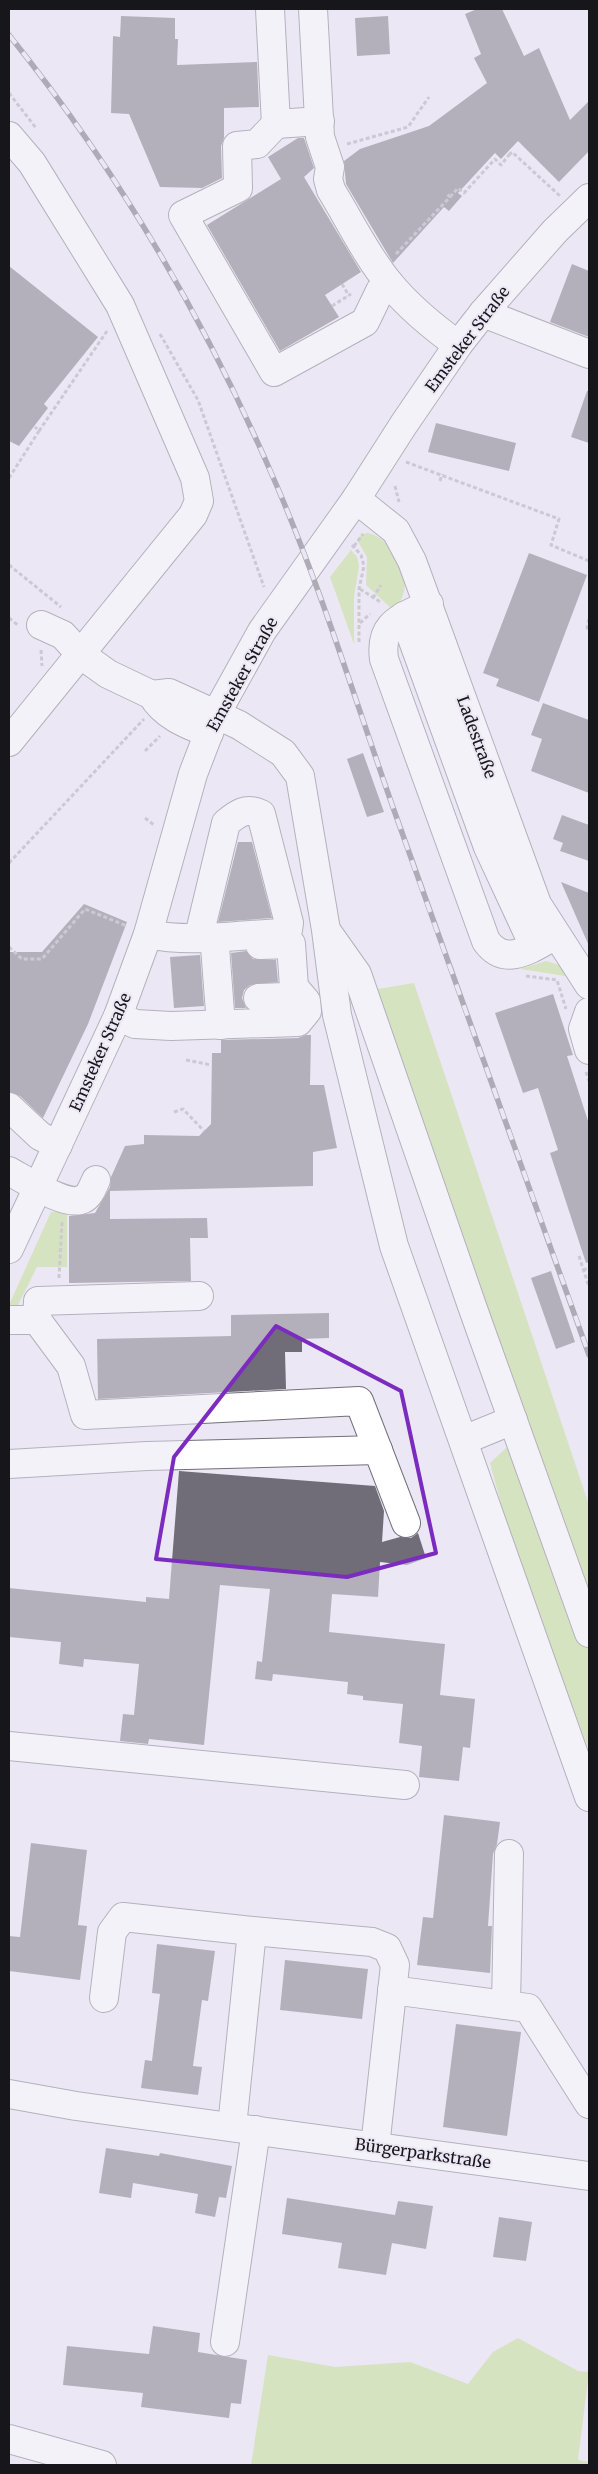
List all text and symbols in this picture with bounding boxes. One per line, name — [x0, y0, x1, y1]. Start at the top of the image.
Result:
street label: Emsteker Straße — [421, 282, 513, 396]
street label: Emsteker Straße — [202, 613, 282, 735]
street label: Ladestraße — [453, 693, 501, 781]
street label: Emsteker Straße — [65, 990, 135, 1114]
street label: Bürgerparkstraße — [354, 2134, 492, 2172]

